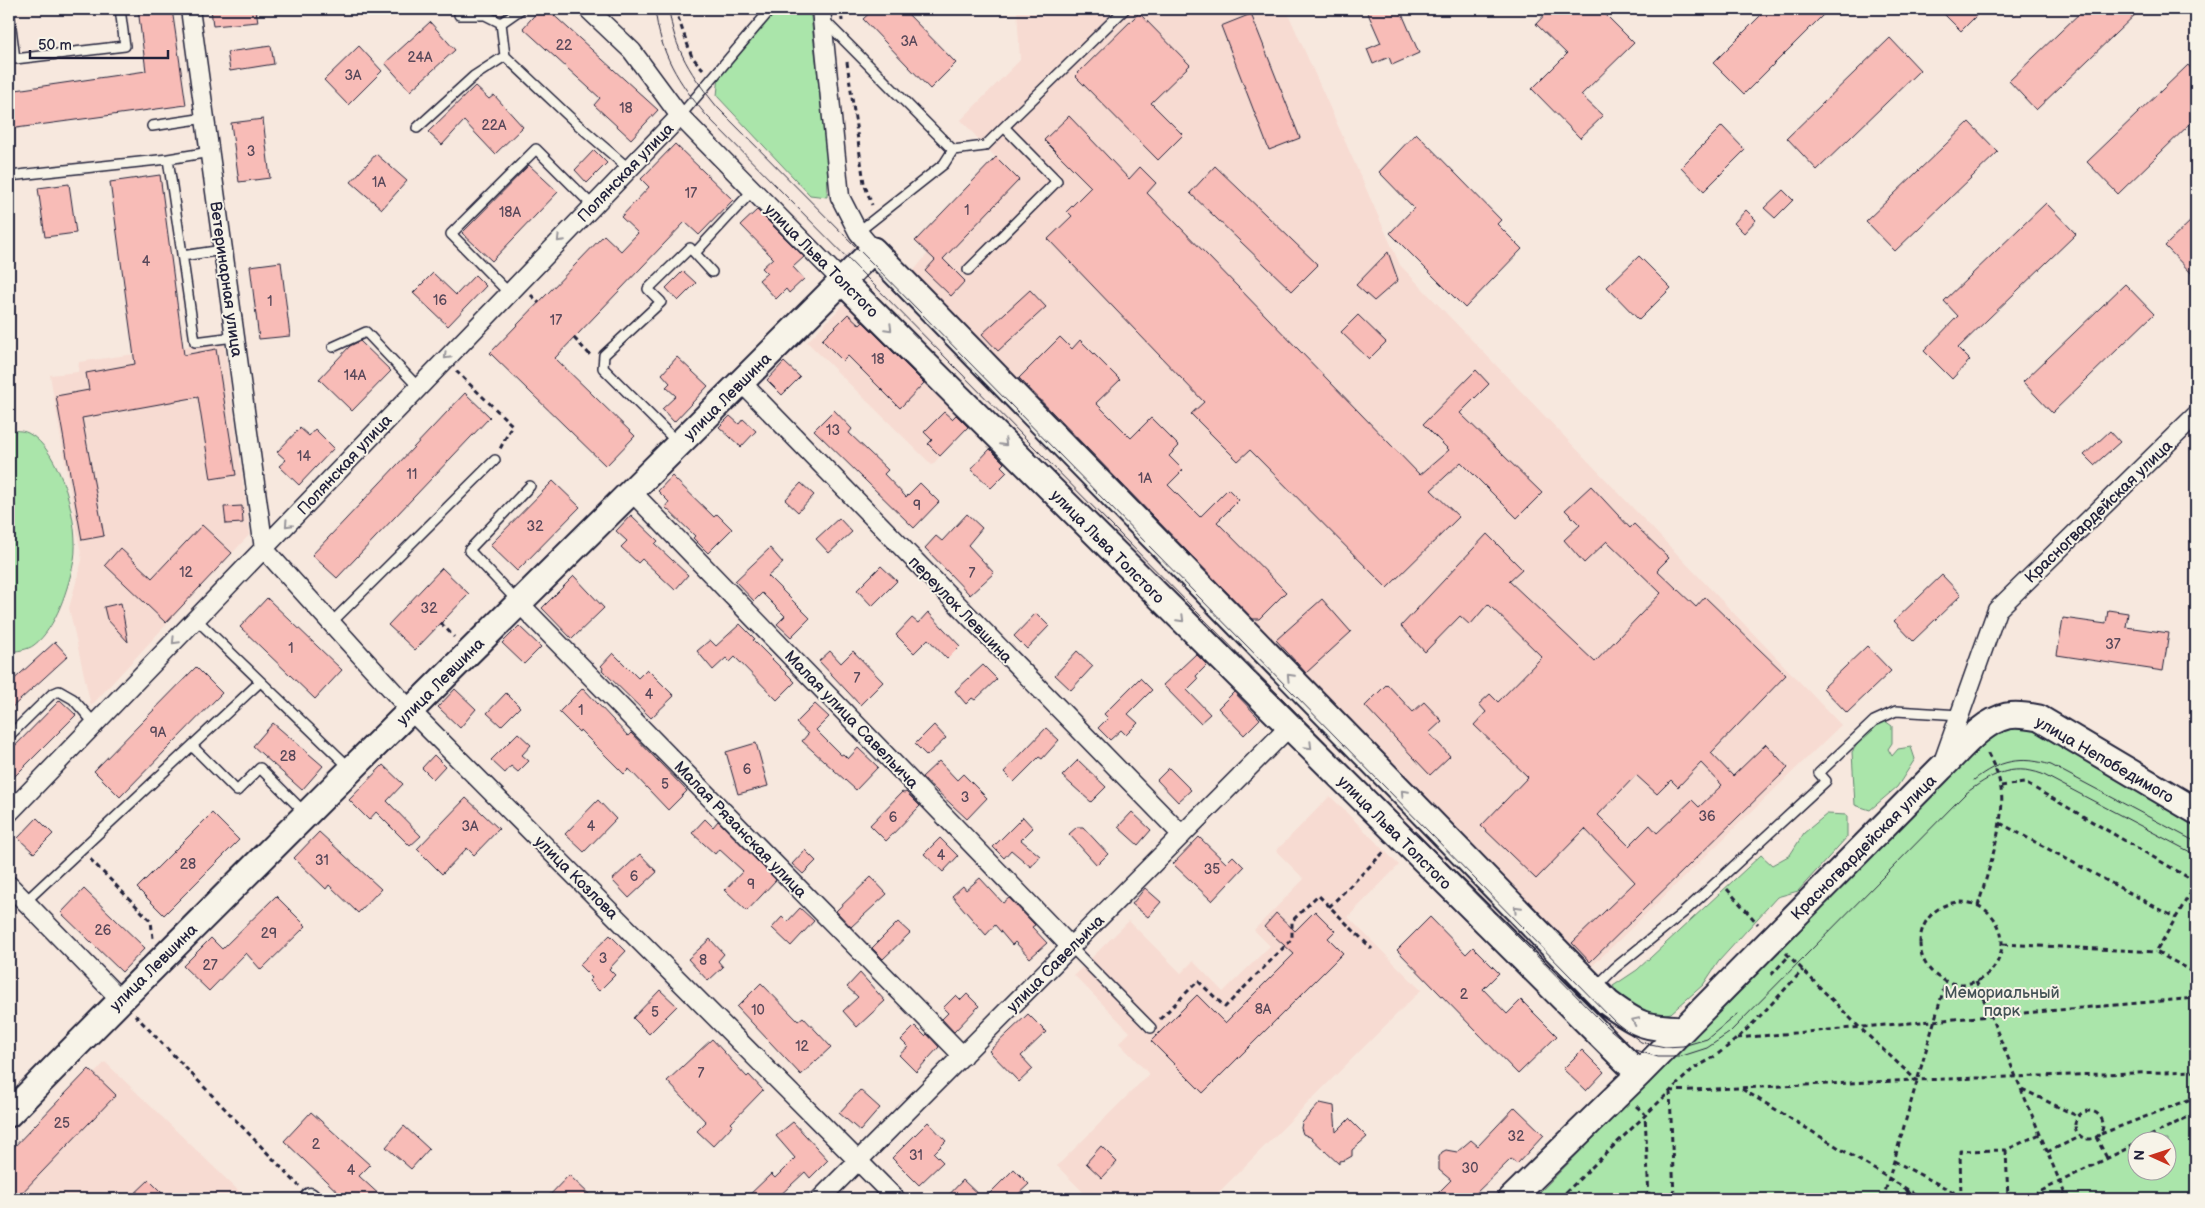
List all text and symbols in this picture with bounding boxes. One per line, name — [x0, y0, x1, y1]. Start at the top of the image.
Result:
scale bar — [30, 28, 168, 60]
house number: 3А — [900, 33, 918, 50]
text: 50 m — [38, 36, 72, 55]
house number: 22 — [556, 37, 573, 54]
house number: 24А — [407, 49, 433, 66]
house number: 3А — [344, 67, 362, 84]
house number: 18 — [619, 100, 633, 117]
house number: 22А — [481, 117, 507, 134]
street label: Полянская улица — [574, 119, 679, 226]
house number: 3 — [247, 143, 255, 160]
house number: 1А — [372, 174, 386, 191]
house number: 17 — [685, 185, 697, 202]
street label: Ветеринарная улица — [205, 200, 246, 359]
street label: улица Льва Толстого — [760, 200, 882, 322]
house number: 1 — [964, 202, 970, 219]
house number: 18А — [499, 204, 522, 221]
one-way arrow — [557, 233, 566, 242]
house number: 4 — [142, 253, 151, 270]
house number: 16 — [433, 292, 447, 309]
house number: 1 — [267, 293, 273, 310]
house number: 17 — [550, 312, 562, 329]
one-way arrow — [884, 322, 893, 331]
street label: улица Левшина — [680, 349, 776, 445]
one-way arrow — [444, 350, 453, 359]
house number: 18 — [871, 351, 885, 368]
house number: 14А — [344, 367, 367, 384]
street label: Полянская улица — [294, 411, 397, 519]
house number: 13 — [826, 422, 840, 439]
street label: Красногвардейская улица — [2021, 436, 2177, 588]
one-way arrow — [999, 437, 1008, 446]
house number: 14 — [297, 448, 311, 465]
house number: 11 — [407, 466, 417, 483]
house number: 1А — [1138, 470, 1152, 487]
street label: улица Льва Толстого — [1046, 486, 1168, 608]
house number: 9 — [913, 497, 921, 514]
house number: 32 — [527, 518, 544, 535]
one-way arrow — [284, 519, 293, 528]
street label: переулок Левшина — [904, 553, 1016, 668]
house number: 12 — [179, 564, 194, 581]
house number: 7 — [969, 565, 976, 582]
house number: 32 — [421, 600, 438, 617]
one-way arrow — [1176, 614, 1185, 623]
street label: улица Левшина — [393, 634, 489, 730]
one-way arrow — [172, 636, 181, 645]
house number: 37 — [2105, 636, 2121, 653]
house number: 1 — [288, 640, 294, 657]
street label: Малая улица Савельича — [780, 647, 922, 793]
house number: 7 — [854, 670, 861, 687]
one-way arrow — [1287, 674, 1296, 683]
house number: 4 — [645, 686, 654, 703]
house number: 1 — [578, 702, 584, 719]
street label: улица Непобедимого — [2032, 713, 2177, 808]
house number: 9А — [150, 724, 167, 741]
one-way arrow — [1303, 741, 1312, 750]
house number: 28 — [280, 748, 296, 765]
street label: Малая Рязанская улица — [670, 758, 811, 903]
house number: 6 — [743, 761, 752, 778]
street label: Красногвардейская улица — [1788, 771, 1941, 925]
street label: улица Льва Толстого — [1333, 772, 1455, 894]
house number: 5 — [661, 776, 669, 793]
house number: 3 — [961, 789, 969, 806]
one-way arrow — [1401, 790, 1410, 799]
house number: 36 — [1698, 808, 1716, 825]
house number: 6 — [889, 809, 898, 826]
house number: 3А — [461, 818, 479, 835]
house number: 4 — [587, 818, 596, 835]
street label: улица Козлова — [530, 832, 622, 924]
house number: 4 — [937, 847, 946, 864]
house number: 31 — [315, 852, 329, 869]
house number: 28 — [180, 856, 196, 873]
house number: 35 — [1204, 861, 1220, 878]
house number: 6 — [630, 868, 639, 885]
house number: 9 — [747, 876, 755, 893]
one-way arrow — [1514, 906, 1523, 915]
street label: улица Савельича — [1003, 911, 1109, 1017]
street label: улица Левшина — [106, 920, 202, 1016]
house number: 26 — [95, 922, 112, 939]
house number: 29 — [261, 925, 277, 942]
house number: 3 — [599, 950, 607, 967]
house number: 8 — [699, 952, 707, 969]
house number: 27 — [202, 957, 218, 974]
park label: Мемориальный парк — [1944, 984, 2060, 1021]
house number: 2 — [1460, 986, 1469, 1003]
house number: 8А — [1255, 1001, 1272, 1018]
house number: 10 — [751, 1002, 765, 1019]
house number: 5 — [651, 1004, 659, 1021]
one-way arrow — [1631, 1017, 1640, 1027]
house number: 12 — [795, 1038, 810, 1055]
house number: 7 — [698, 1065, 705, 1082]
house number: 25 — [54, 1115, 70, 1132]
house number: 32 — [1508, 1128, 1525, 1145]
north arrow — [2128, 1130, 2178, 1180]
house number: 2 — [312, 1136, 321, 1153]
house number: 31 — [909, 1147, 923, 1164]
text: N — [2131, 1150, 2148, 1161]
house number: 30 — [1462, 1160, 1478, 1177]
house number: 4 — [347, 1162, 356, 1179]

